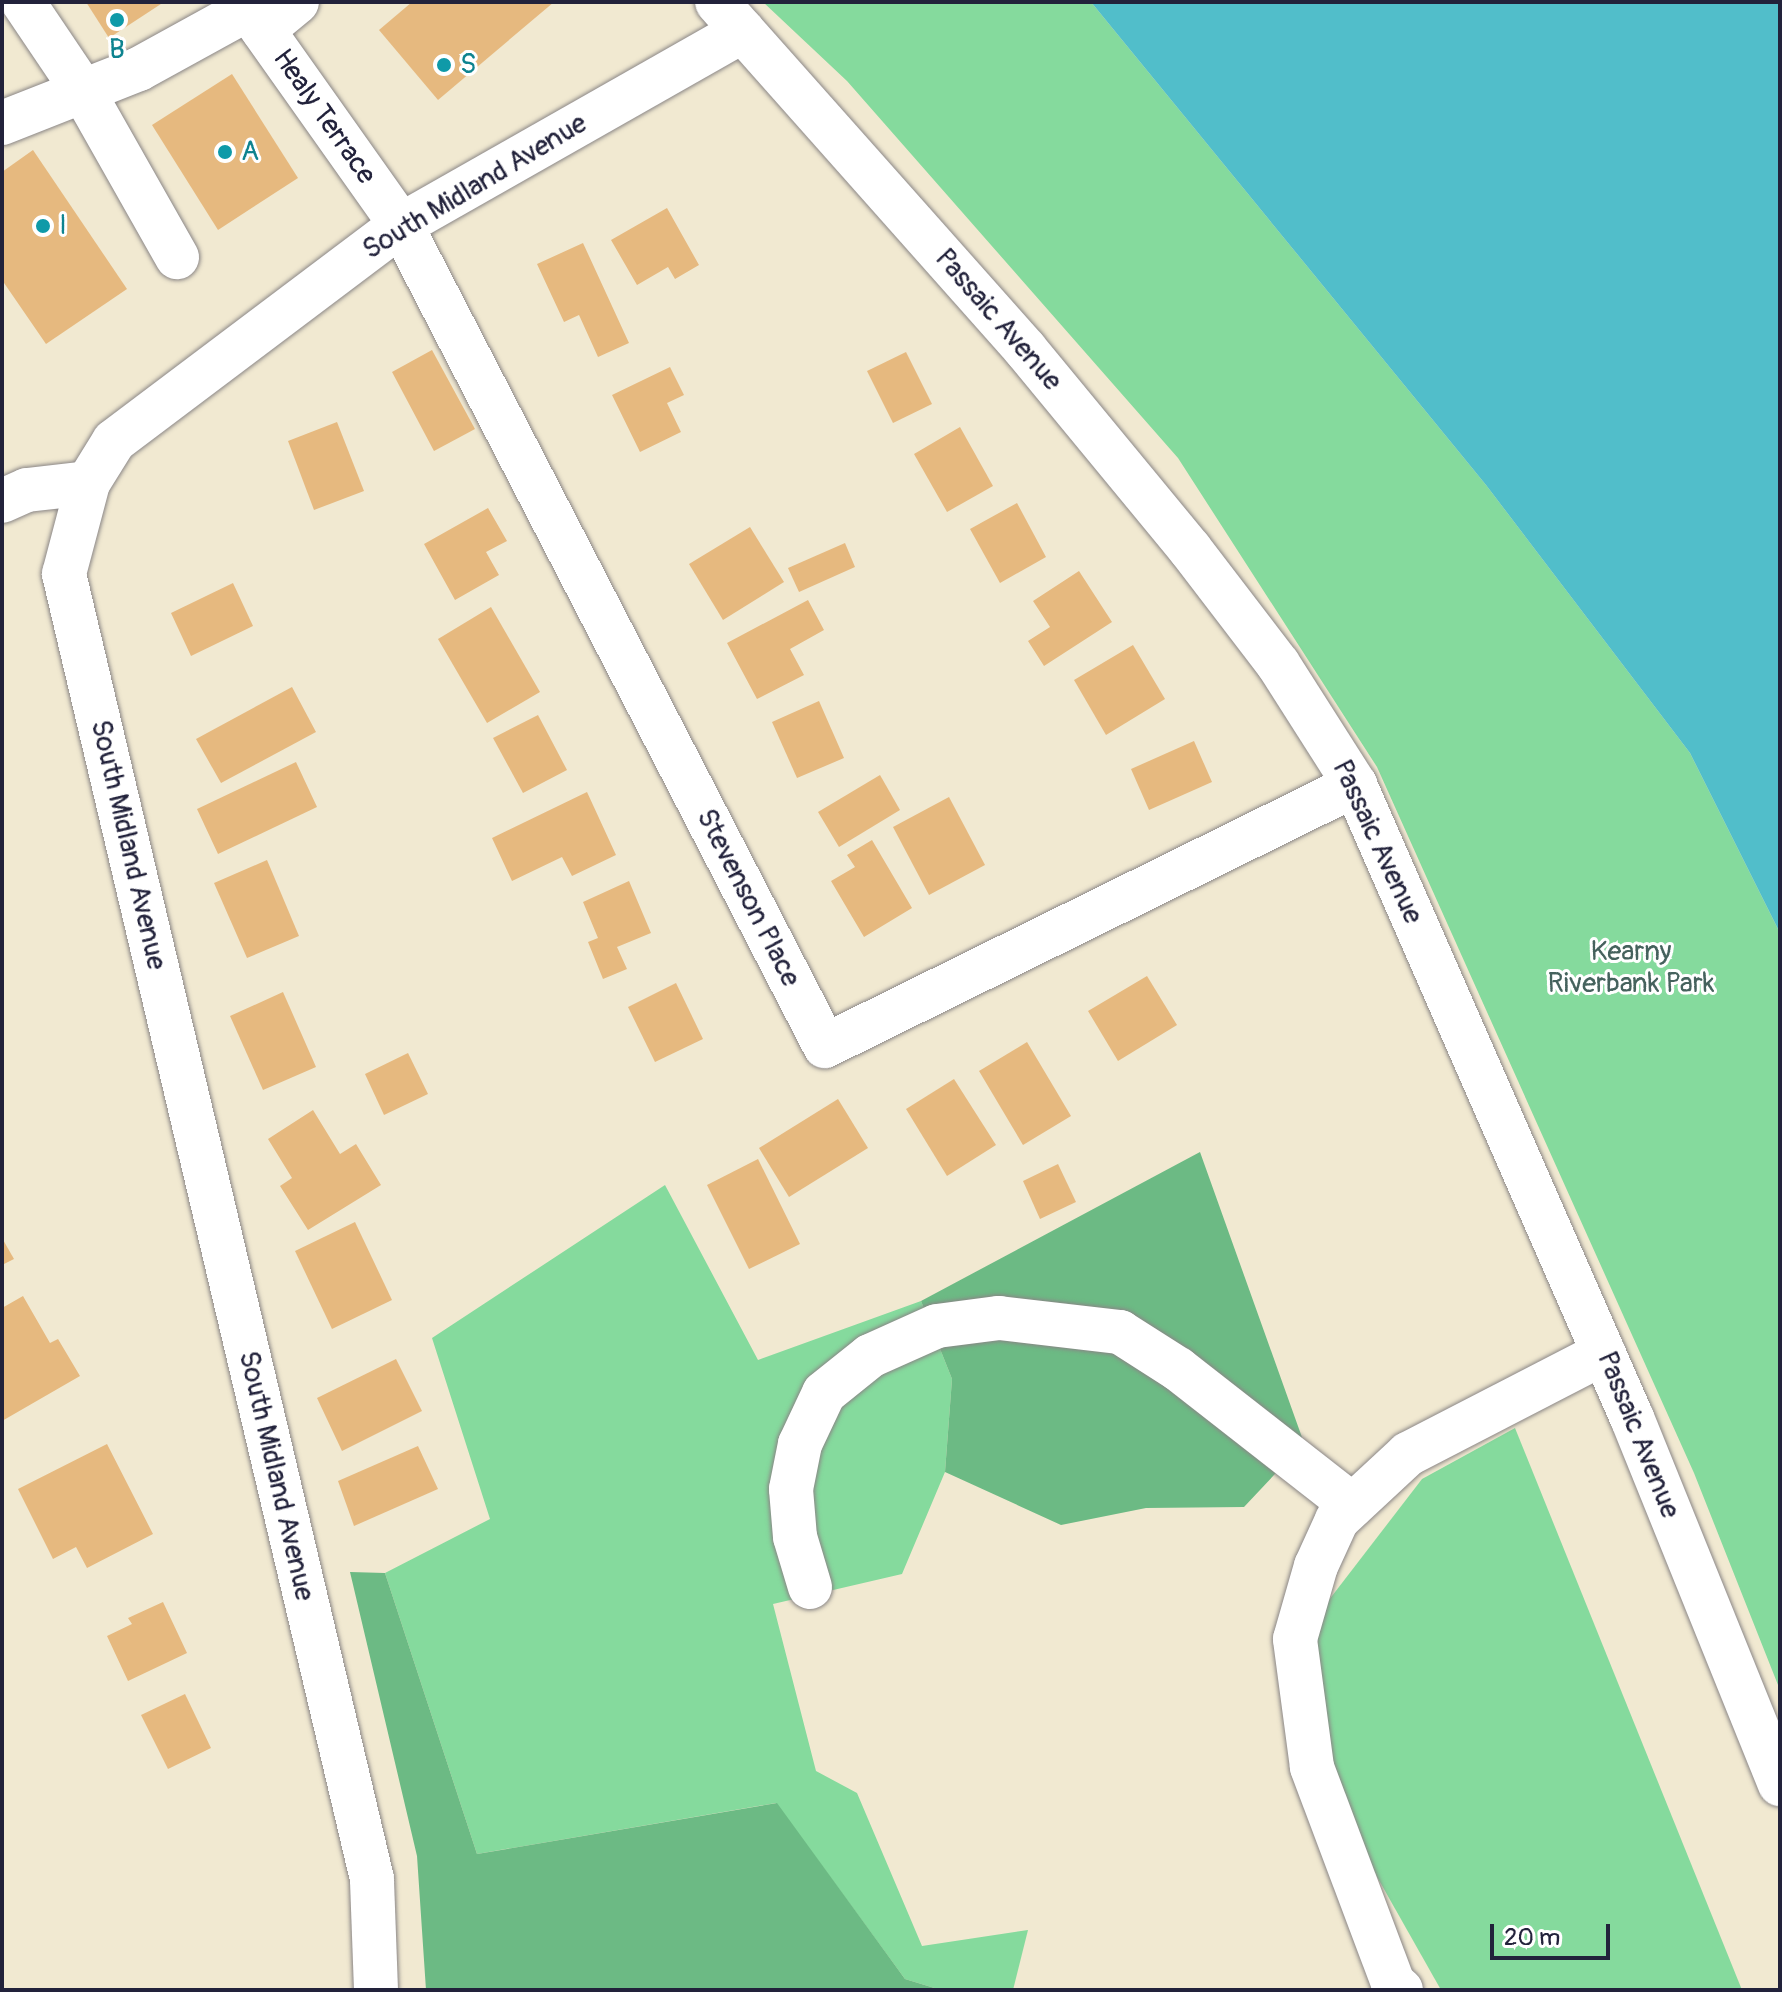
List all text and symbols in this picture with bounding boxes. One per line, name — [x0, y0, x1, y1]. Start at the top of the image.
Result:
marker: B — [108, 11, 126, 29]
place label: B — [109, 33, 125, 67]
street label: Healy Terrace — [265, 43, 383, 191]
place label: S — [460, 48, 476, 82]
marker: S — [435, 56, 453, 74]
street label: South Midland Avenue — [357, 107, 593, 267]
place label: A — [241, 135, 259, 169]
marker: A — [216, 143, 234, 161]
place label: I — [59, 209, 67, 243]
marker: I — [34, 217, 52, 235]
street label: Passaic Avenue — [927, 242, 1069, 398]
street label: South Midland Avenue — [83, 717, 173, 973]
street label: Passaic Avenue — [1324, 755, 1430, 929]
street label: Stevenson Place — [689, 804, 807, 992]
park label: Kearny Riverbank Park — [1548, 935, 1714, 1001]
street label: Passaic Avenue — [1589, 1347, 1687, 1523]
street label: South Midland Avenue — [231, 1348, 321, 1604]
scale bar — [1494, 1908, 1614, 1958]
text: 20 m — [1504, 1923, 1560, 1952]

